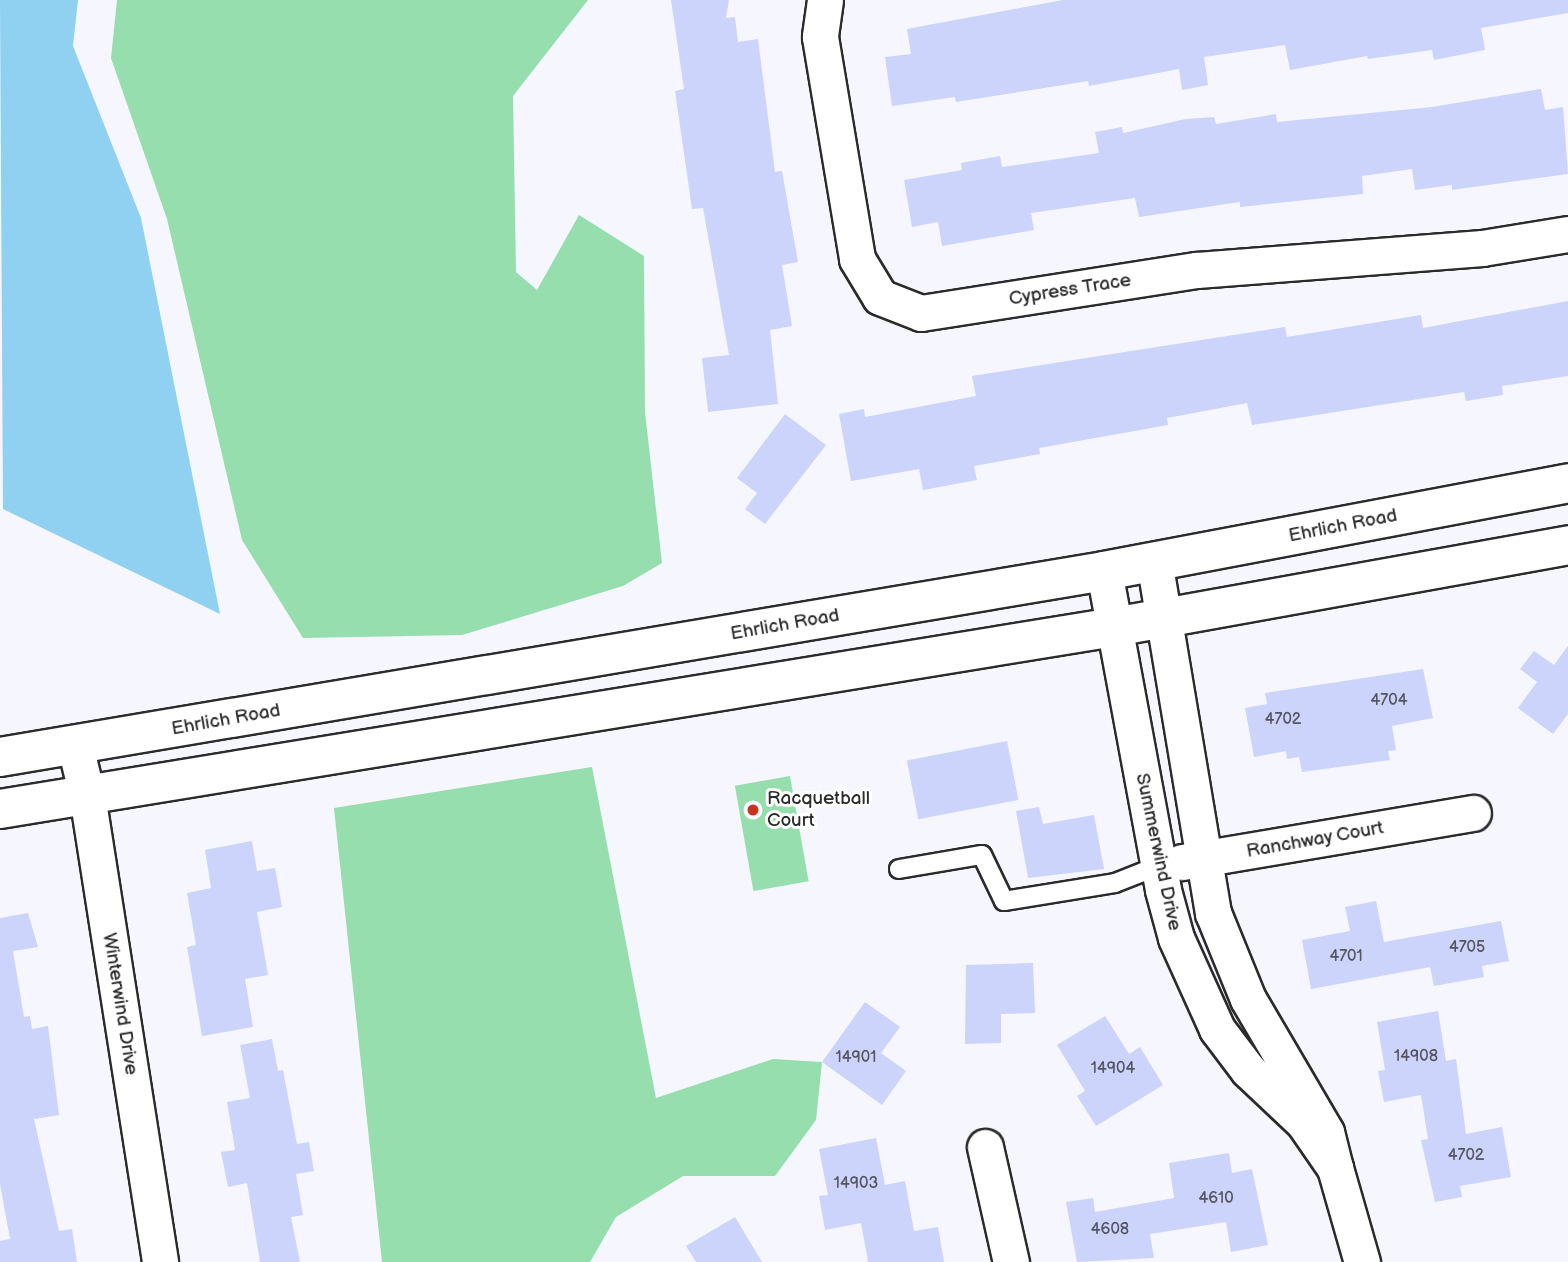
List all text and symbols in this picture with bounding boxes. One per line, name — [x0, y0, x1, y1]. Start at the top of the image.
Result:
street label: Cypress Trace — [1007, 269, 1133, 311]
street label: Ehrlich Road — [1287, 504, 1399, 548]
street label: Ehrlich Road — [729, 604, 841, 646]
house number: 4704 — [1371, 691, 1407, 711]
street label: Ehrlich Road — [170, 699, 282, 741]
house number: 4702 — [1265, 710, 1301, 730]
street label: Summerwind Drive — [1130, 771, 1186, 933]
place label: Racquetball Court — [767, 788, 870, 832]
marker: Racquetball Court — [745, 802, 761, 818]
street label: Ranchway Court — [1244, 817, 1386, 863]
street label: Winterwind Drive — [98, 931, 142, 1077]
house number: 4705 — [1449, 938, 1485, 958]
house number: 4701 — [1329, 947, 1363, 967]
house number: 14908 — [1394, 1047, 1438, 1067]
house number: 14901 — [836, 1048, 876, 1068]
house number: 14904 — [1091, 1059, 1135, 1079]
house number: 4702 — [1448, 1146, 1484, 1166]
house number: 14903 — [834, 1174, 878, 1194]
house number: 4610 — [1198, 1189, 1234, 1209]
house number: 4608 — [1091, 1220, 1129, 1240]

